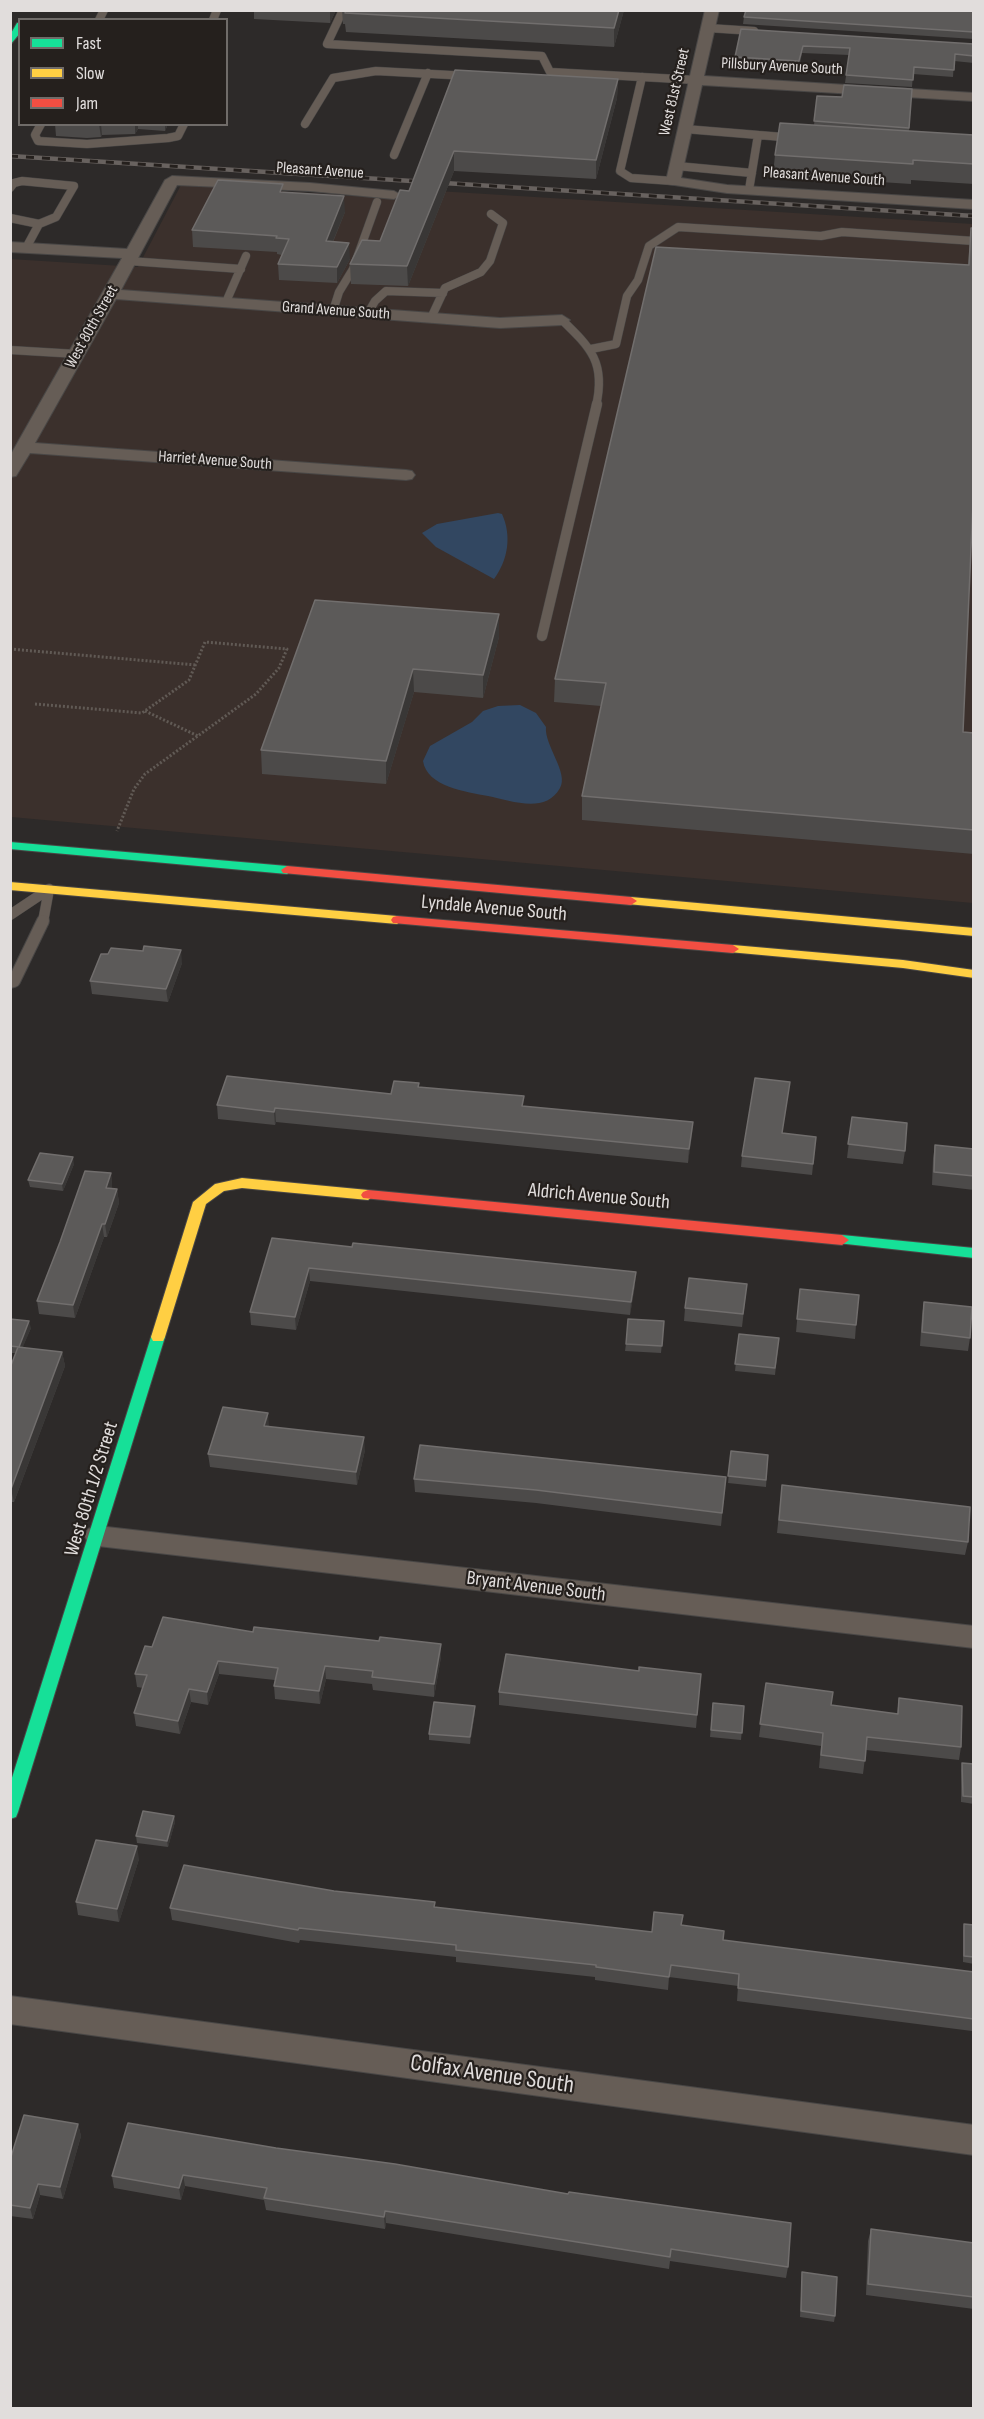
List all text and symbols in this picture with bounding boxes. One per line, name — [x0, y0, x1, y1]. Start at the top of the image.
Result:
legend — [18, 18, 228, 126]
text: Fast — [76, 33, 101, 54]
street label: West 81st Street — [656, 46, 694, 138]
street label: Pillsbury Avenue South — [721, 54, 843, 80]
text: Slow — [76, 63, 105, 84]
text: Jam — [76, 93, 98, 114]
street label: Pleasant Avenue — [276, 158, 364, 184]
street label: Pleasant Avenue South — [762, 163, 886, 191]
street label: West 80th Street — [61, 282, 123, 372]
street label: Grand Avenue South — [281, 298, 391, 324]
street label: Harriet Avenue South — [158, 447, 272, 475]
street label: Lyndale Avenue South — [420, 891, 568, 927]
street label: Aldrich Avenue South — [527, 1179, 671, 1215]
street label: West 80th 1/2 Street — [60, 1419, 124, 1559]
street label: Bryant Avenue South — [465, 1567, 607, 1607]
street label: Colfax Avenue South — [408, 2049, 576, 2101]

